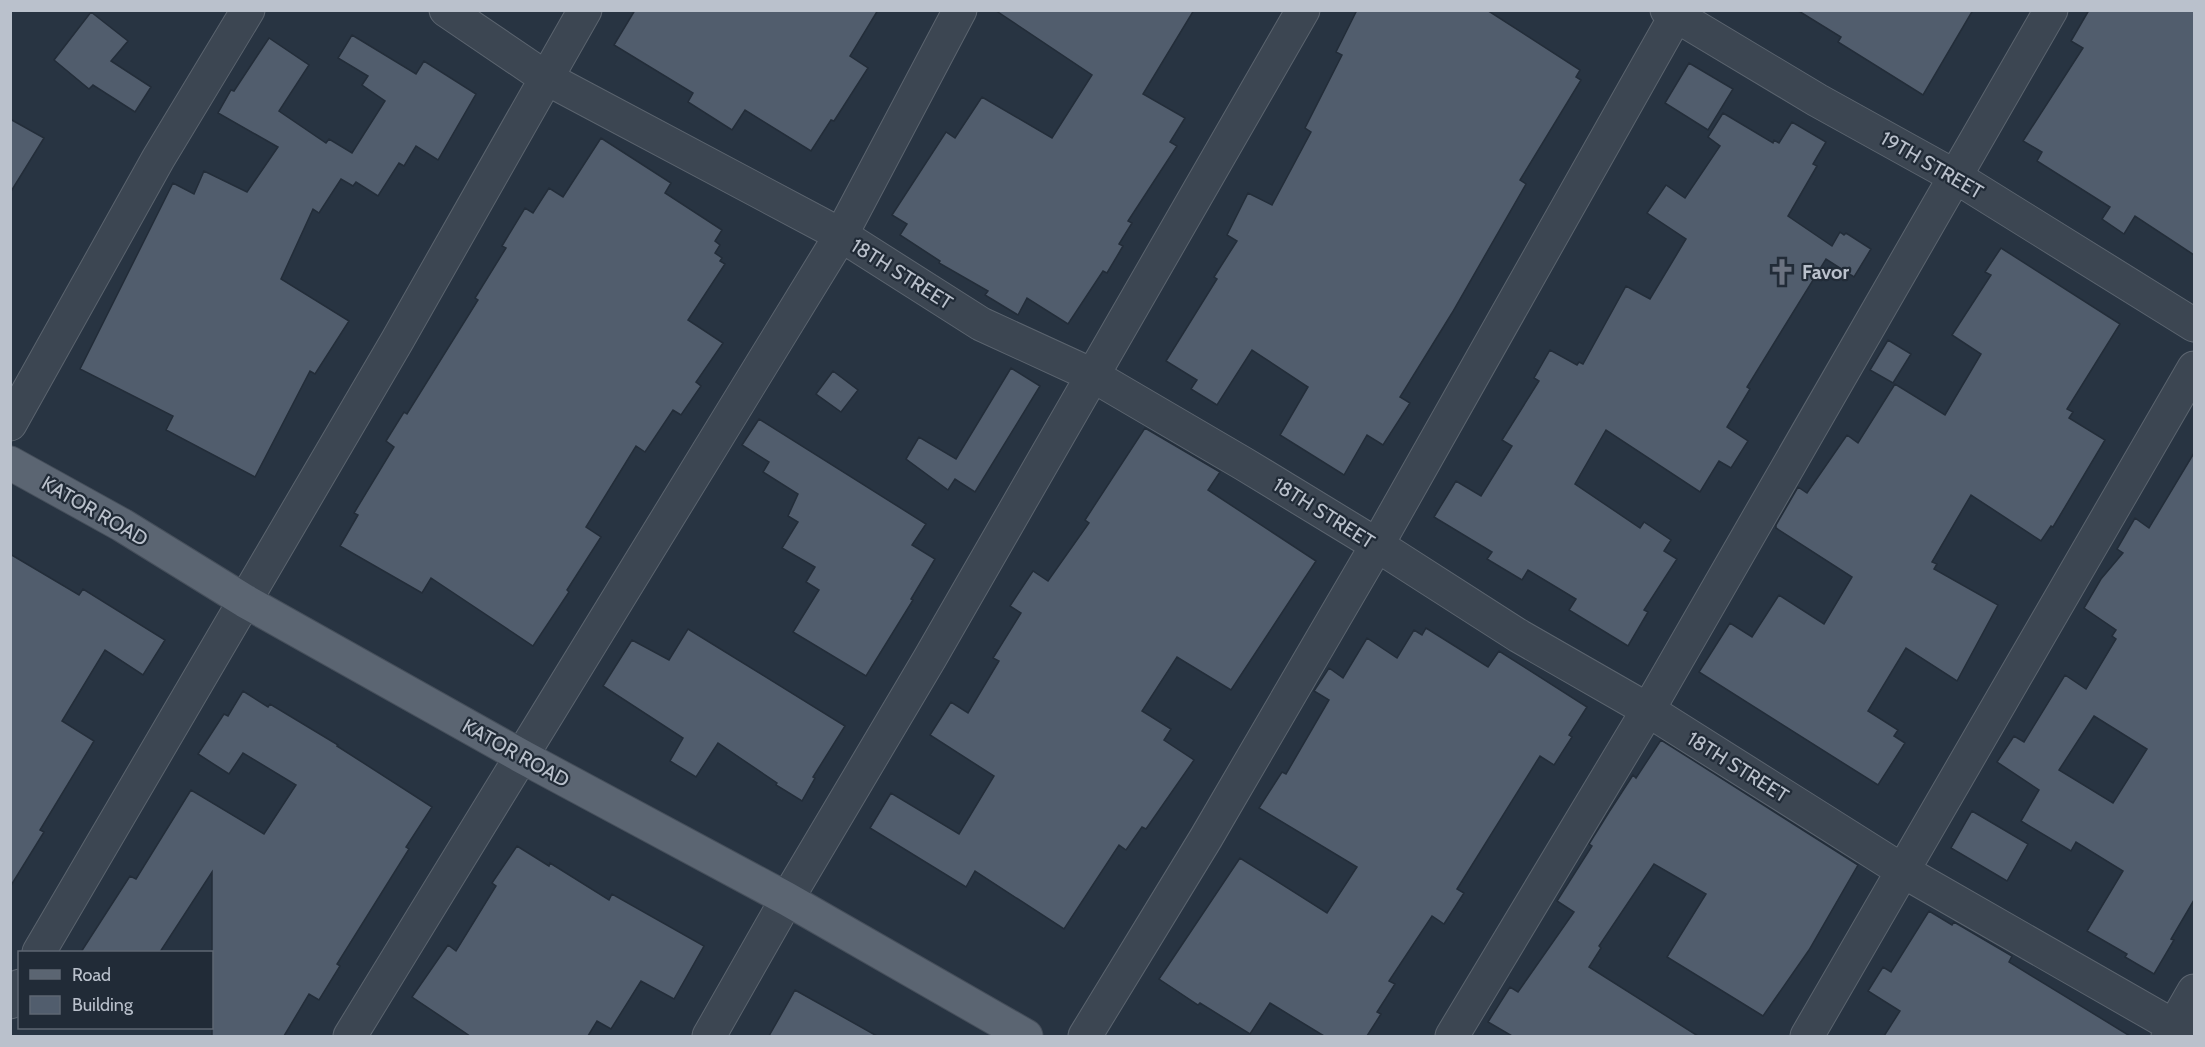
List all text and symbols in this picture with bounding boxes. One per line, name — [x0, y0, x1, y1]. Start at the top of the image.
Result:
street label: 19TH STREET — [1876, 126, 1988, 204]
street label: 18TH STREET — [847, 233, 957, 315]
church icon: Favor — [1767, 257, 1797, 287]
place label: Favor — [1802, 260, 1849, 284]
street label: KATOR ROAD — [38, 471, 152, 551]
street label: 18TH STREET — [1269, 472, 1379, 554]
street label: KATOR ROAD — [458, 714, 574, 792]
street label: 18TH STREET — [1683, 726, 1793, 808]
legend — [18, 951, 213, 1029]
text: Road — [72, 964, 111, 986]
text: Building — [72, 994, 134, 1016]

